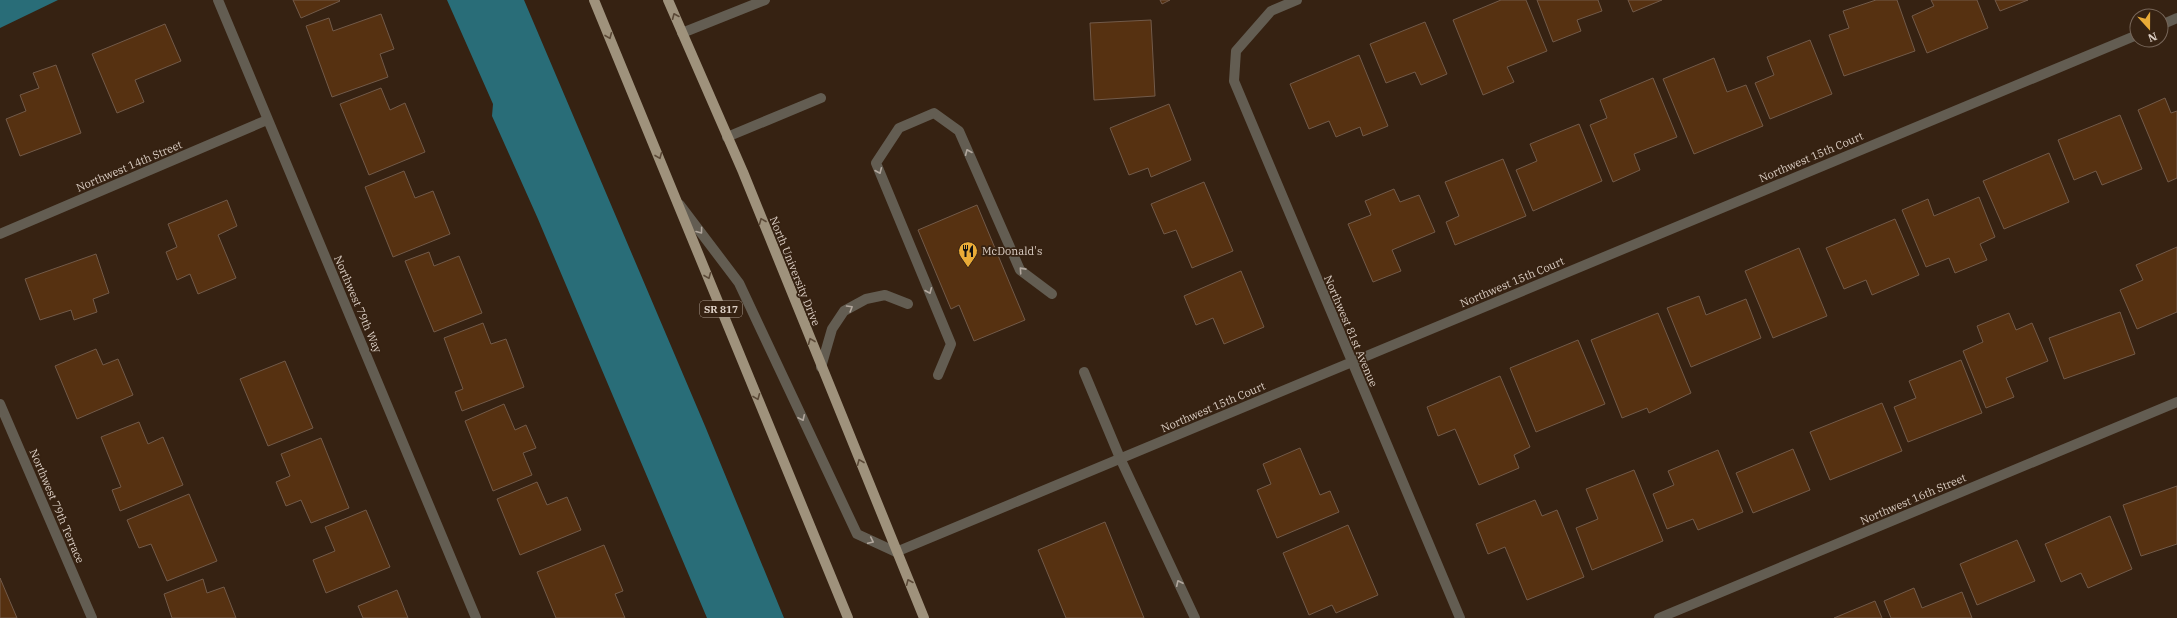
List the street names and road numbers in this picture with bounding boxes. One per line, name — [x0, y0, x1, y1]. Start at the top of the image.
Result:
street label: Northwest 15th Court — [1757, 129, 1865, 185]
street label: Northwest 14th Street — [74, 137, 184, 195]
street label: North University Drive — [767, 214, 823, 328]
street label: Northwest 79th Way — [331, 253, 385, 355]
street label: Northwest 15th Court — [1458, 254, 1566, 310]
street label: Northwest 81st Avenue — [1321, 273, 1381, 389]
road number: SR 817 — [700, 301, 742, 317]
street label: Northwest 15th Court — [1159, 379, 1267, 435]
street label: Northwest 79th Terrace — [27, 447, 87, 565]
street label: Northwest 16th Street — [1858, 470, 1968, 528]

